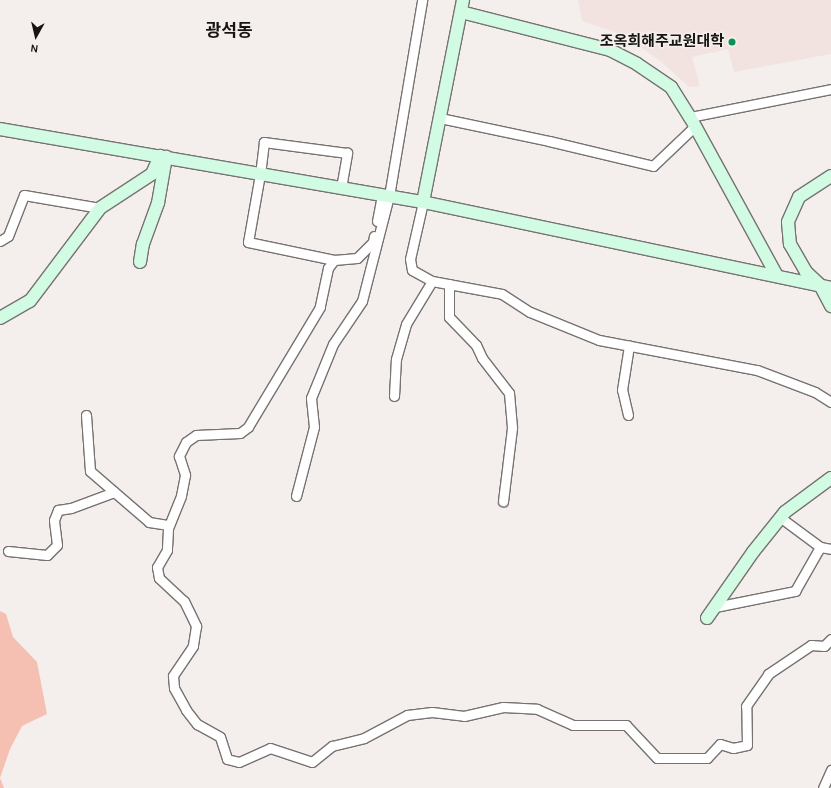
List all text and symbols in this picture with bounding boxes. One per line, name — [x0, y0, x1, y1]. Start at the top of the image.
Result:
north arrow — [16, 16, 56, 56]
district label: 광석동 — [206, 21, 252, 41]
place label: 조옥희해주교원대학 — [600, 33, 724, 51]
marker: 조옥희해주교원대학 — [727, 37, 737, 47]
text: N — [29, 41, 39, 55]

